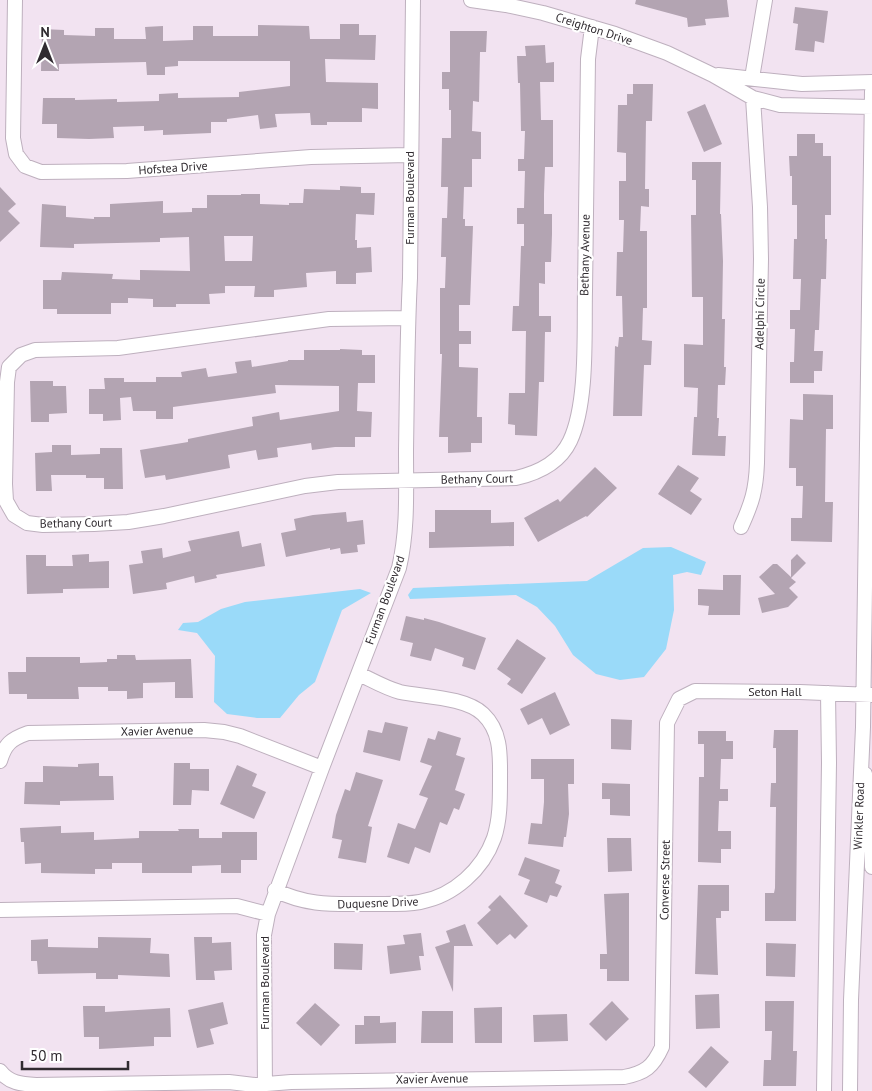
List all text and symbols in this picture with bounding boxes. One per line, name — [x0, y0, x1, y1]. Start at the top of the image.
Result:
street label: Creighton Drive — [554, 9, 635, 48]
north arrow — [20, 20, 70, 70]
text: N — [40, 23, 50, 41]
street label: Furman Boulevard — [402, 151, 417, 245]
street label: Hofstea Drive — [138, 158, 208, 177]
street label: Bethany Avenue — [576, 214, 593, 296]
street label: Adelphi Circle — [751, 278, 768, 350]
street label: Bethany Court — [441, 470, 513, 487]
street label: Bethany Court — [40, 514, 112, 531]
street label: Furman Boulevard — [361, 553, 408, 646]
street label: Seton Hall — [748, 684, 802, 699]
street label: Xavier Avenue — [121, 722, 193, 739]
street label: Winkler Road — [850, 782, 867, 850]
street label: Converse Street — [656, 840, 673, 920]
street label: Duquesne Drive — [337, 894, 419, 911]
street label: Furman Boulevard — [257, 936, 272, 1030]
scale bar — [22, 1038, 129, 1070]
text: 50 m — [30, 1046, 63, 1065]
street label: Xavier Avenue — [396, 1070, 468, 1087]

